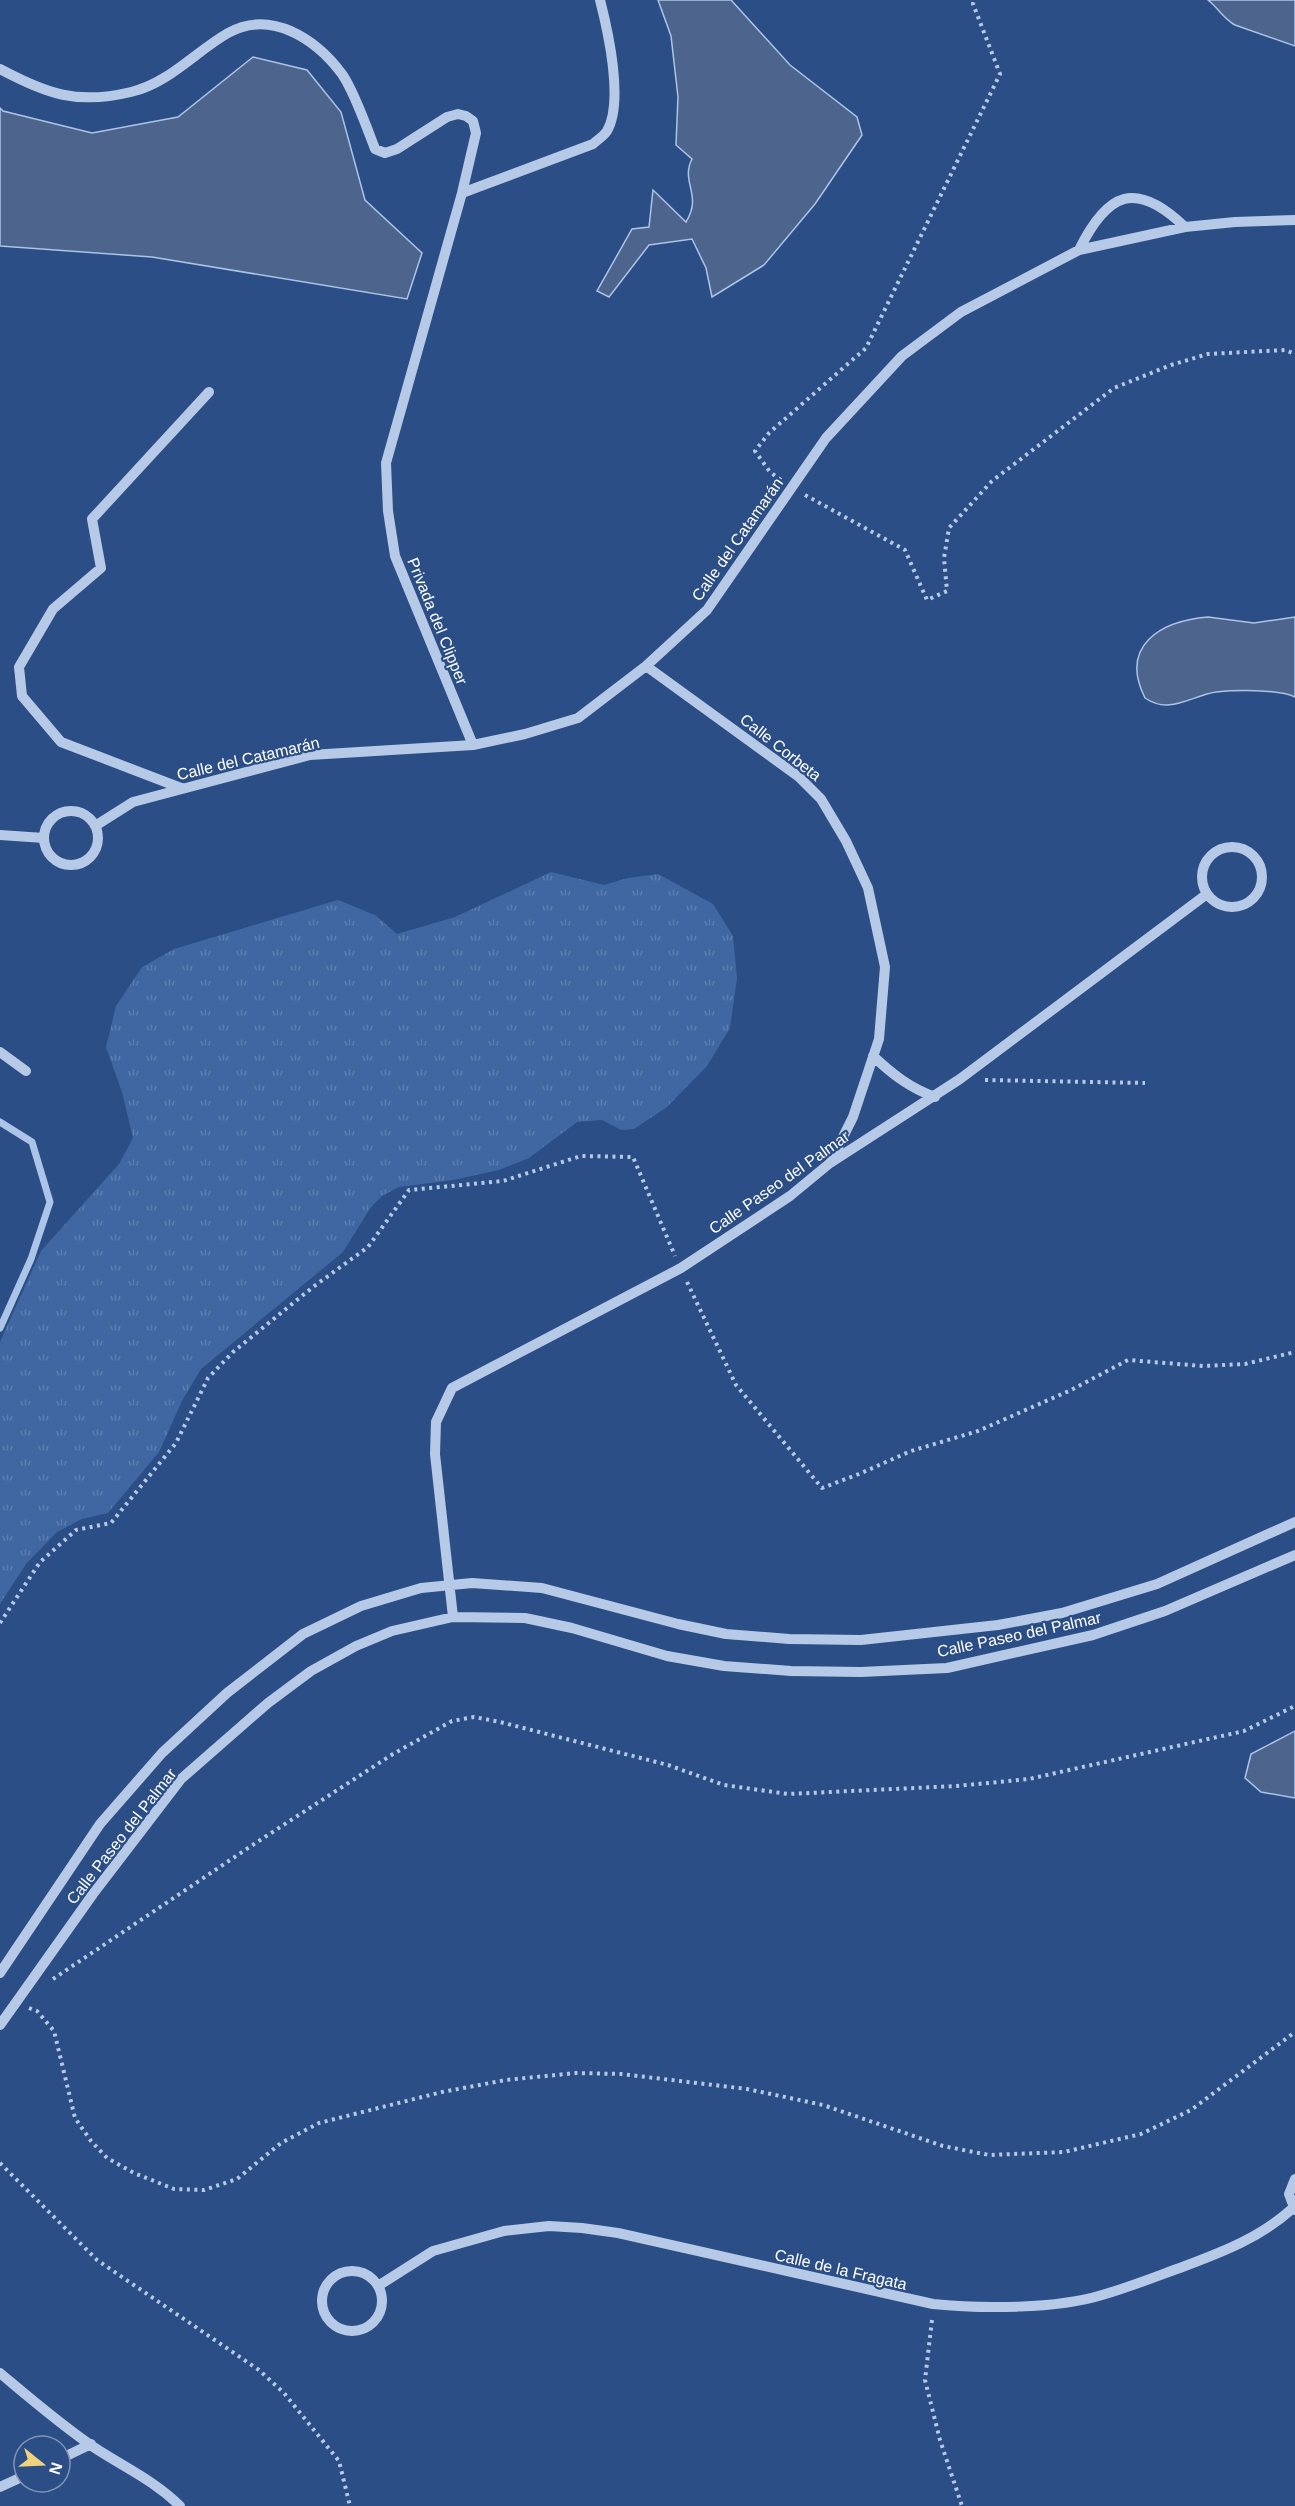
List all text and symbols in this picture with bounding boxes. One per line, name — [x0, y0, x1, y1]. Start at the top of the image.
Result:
street label: Calle del Catamarán — [689, 475, 786, 604]
street label: Privada del Clipper — [404, 555, 471, 688]
street label: Calle Corbeta — [737, 711, 825, 784]
street label: Calle del Catamarán — [175, 734, 321, 783]
street label: Calle Paseo del Palmar — [706, 1127, 853, 1237]
street label: Calle Paseo del Palmar — [936, 1609, 1103, 1660]
street label: Calle Paseo del Palmar — [63, 1765, 180, 1907]
street label: Calle de la Fragata — [773, 2246, 909, 2293]
north arrow — [12, 2434, 72, 2494]
text: N — [46, 2460, 66, 2477]

